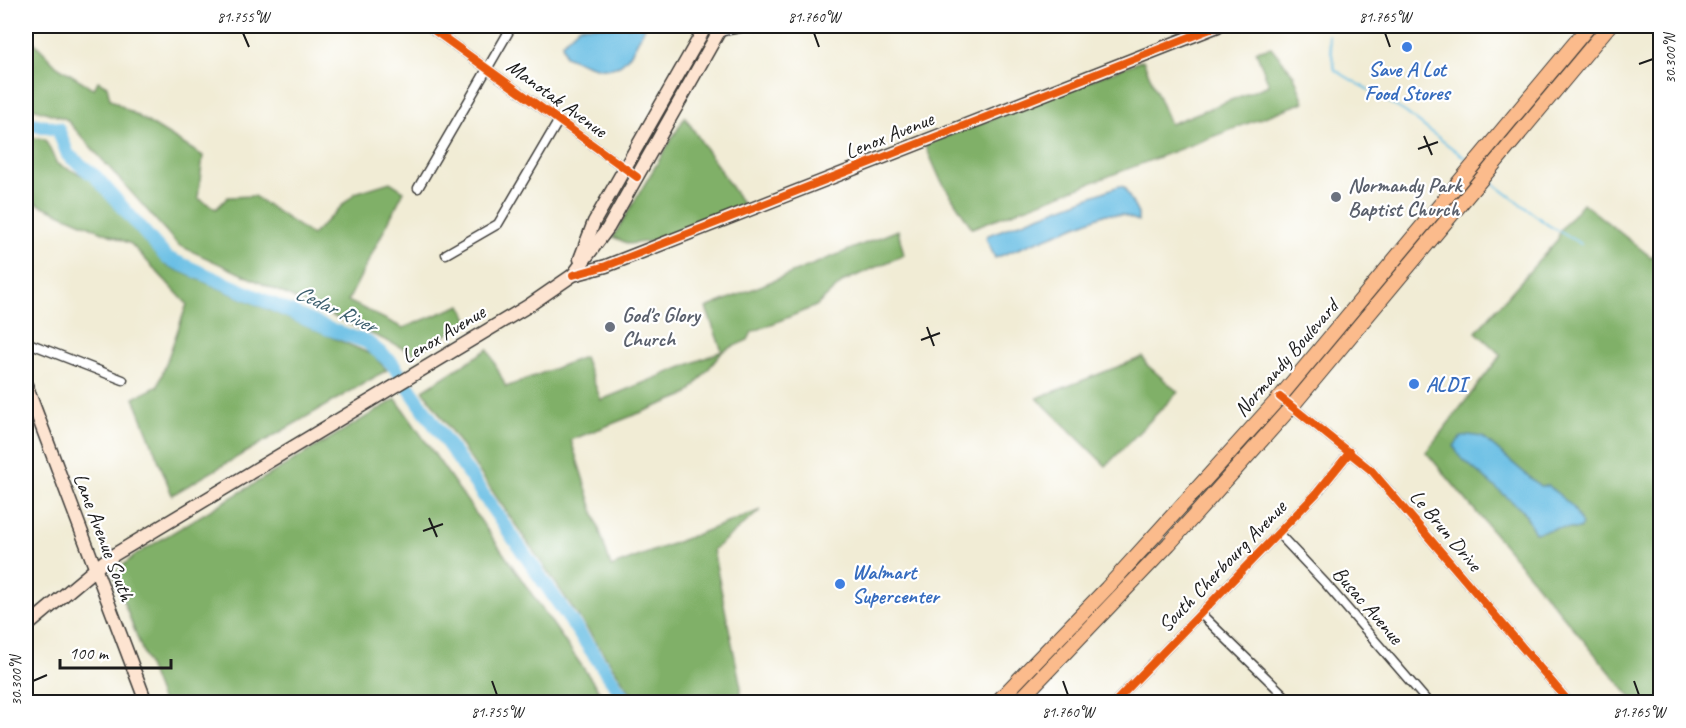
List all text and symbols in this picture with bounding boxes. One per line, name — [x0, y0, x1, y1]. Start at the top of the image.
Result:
text: 81.755°W — [217, 8, 272, 27]
text: 81.760°W — [788, 8, 843, 27]
text: 81.765°W — [1359, 8, 1414, 27]
text: 30.300°N — [1661, 31, 1680, 84]
marker: Save A Lot Food Stores — [1400, 40, 1414, 54]
street label: Manotak Avenue — [502, 53, 613, 144]
place label: Save A Lot Food Stores — [1365, 56, 1452, 106]
street label: Lenox Avenue — [841, 105, 938, 164]
place label: Normandy Park Baptist Church — [1348, 172, 1463, 222]
marker: Normandy Park Baptist Church — [1329, 190, 1343, 204]
water label: Cedar River — [291, 278, 384, 341]
street label: Normandy Boulevard — [1228, 292, 1346, 422]
street label: Lenox Avenue — [396, 298, 491, 369]
place label: God's Glory Church — [622, 302, 702, 352]
marker: God's Glory Church — [603, 320, 617, 334]
place label: ALDI — [1426, 371, 1471, 397]
marker: ALDI — [1407, 377, 1421, 391]
street label: Lane Avenue South — [68, 469, 141, 606]
street label: Le Brun Drive — [1404, 484, 1489, 578]
street label: South Cherbourg Avenue — [1152, 494, 1292, 637]
place label: Walmart Supercenter — [852, 559, 941, 609]
street label: Busac Avenue — [1327, 561, 1410, 650]
marker: Walmart Supercenter — [833, 577, 847, 591]
scale bar — [60, 632, 171, 670]
text: 100 m — [69, 642, 110, 664]
text: 30.300°N — [7, 653, 26, 706]
text: 81.755°W — [471, 703, 526, 722]
text: 81.760°W — [1042, 703, 1097, 722]
text: 81.765°W — [1613, 703, 1668, 722]

